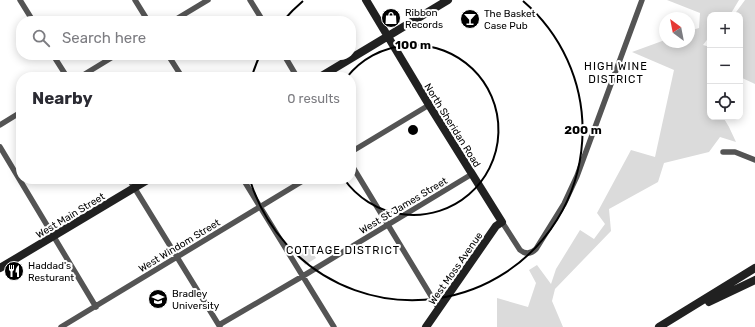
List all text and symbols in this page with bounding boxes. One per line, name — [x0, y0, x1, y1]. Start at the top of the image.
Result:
shop icon: Ribbon Records — [380, 7, 402, 29]
place label: Ribbon Records — [405, 7, 443, 31]
bar icon: The Basket Case Pub — [459, 8, 481, 30]
place label: The Basket Case Pub — [484, 8, 536, 32]
north arrow — [659, 12, 695, 48]
map controls — [707, 12, 743, 120]
button: + — [707, 12, 743, 48]
search box — [16, 16, 356, 60]
icon: search — [30, 27, 52, 49]
text: Search here — [62, 29, 146, 47]
text: 100 m — [395, 38, 431, 52]
button: − — [707, 48, 743, 84]
district label: HIGH WINE DISTRICT — [584, 60, 648, 86]
street label: North Sheridan Road — [421, 81, 483, 170]
button: locate — [707, 84, 743, 120]
text: Nearby — [32, 88, 93, 108]
text: 0 results — [287, 91, 340, 106]
centre of rings — [406, 123, 420, 137]
text: 200 m — [564, 123, 602, 137]
street label: West St James Street — [357, 175, 450, 237]
street label: West Main Street — [34, 191, 107, 241]
street label: West Windom Street — [137, 217, 223, 275]
street label: West Moss Avenue — [426, 230, 486, 307]
district label: COTTAGE DISTRICT — [286, 244, 400, 257]
restaurant icon: Haddad's Resturant — [3, 260, 25, 282]
place label: Haddad's Resturant — [28, 260, 74, 284]
school or university icon: Bradley University — [147, 288, 169, 310]
place label: Bradley University — [172, 288, 220, 312]

